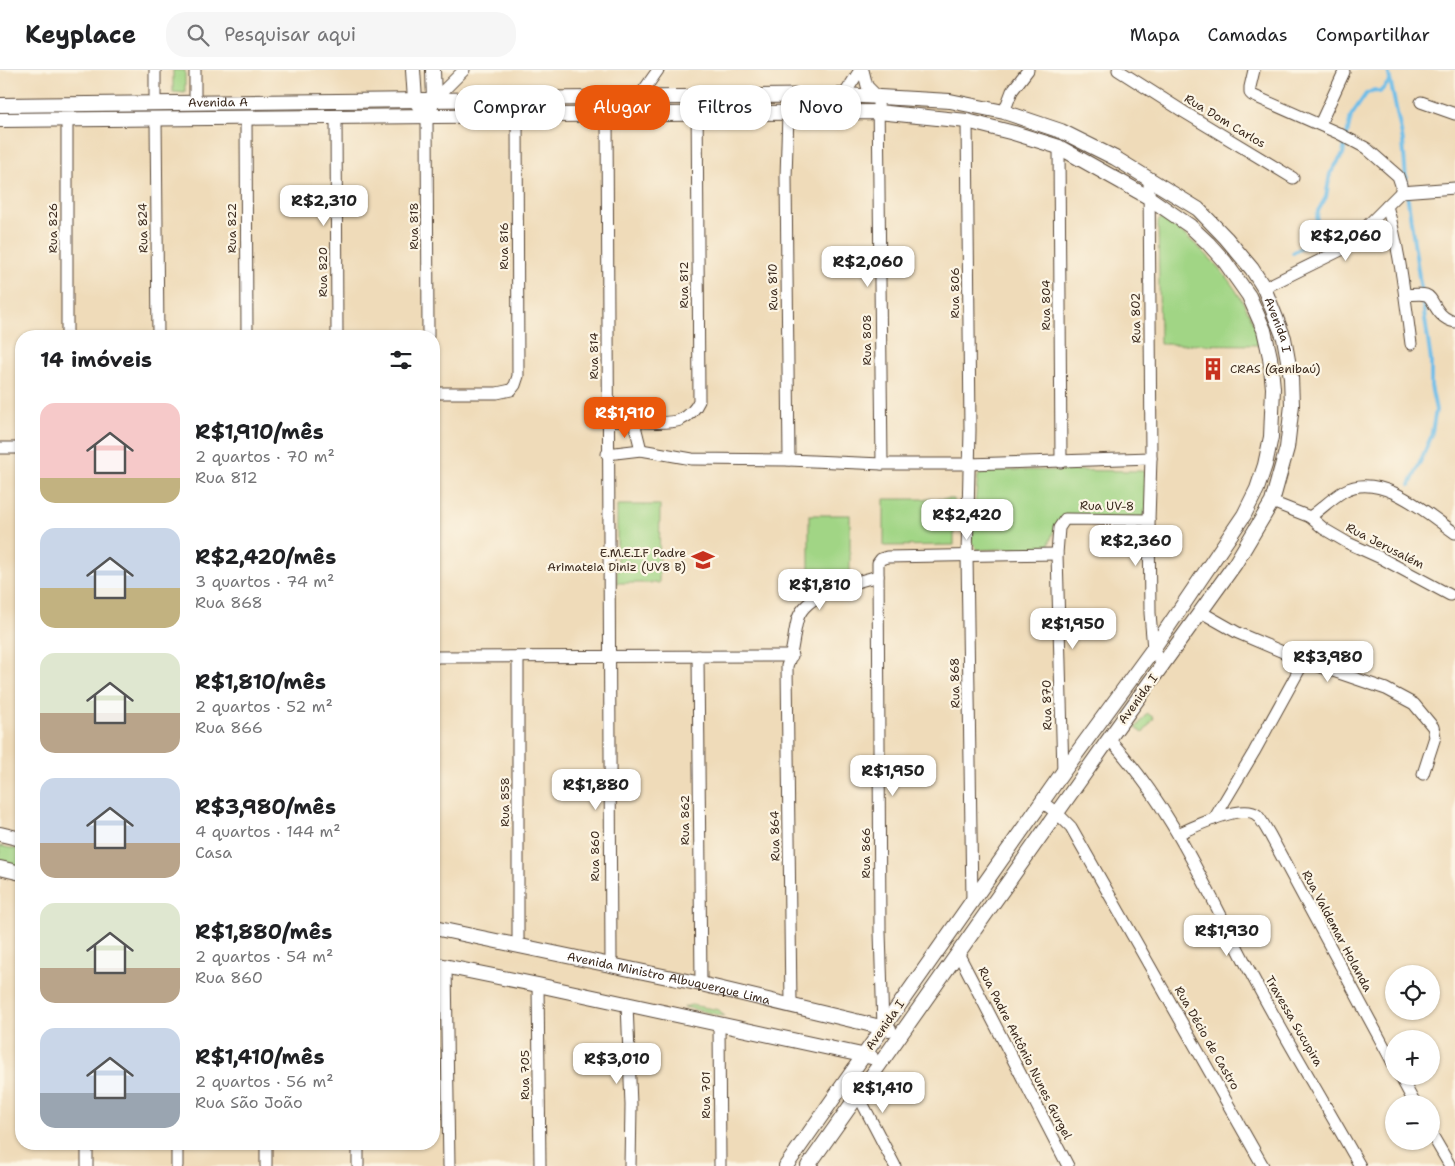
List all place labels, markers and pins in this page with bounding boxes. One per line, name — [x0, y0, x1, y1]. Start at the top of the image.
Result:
pin: R$2,310 — [278, 184, 370, 227]
pin: R$2,060 — [1300, 220, 1392, 262]
pin: R$2,060 — [822, 246, 914, 288]
building icon: CRAS (Genibaú) — [1200, 356, 1226, 382]
place label: CRAS (Genibaú) — [1230, 361, 1321, 377]
pin: R$1,910 — [579, 396, 671, 439]
pin: R$2,420 — [921, 498, 1013, 541]
pin: R$2,360 — [1090, 524, 1182, 567]
place label: E.M.E.I.F Padre Arimateia Diniz (UV8 B) — [547, 545, 686, 575]
school or university icon: E.M.E.I.F Padre Arimateia Diniz (UV8 B) — [690, 547, 716, 573]
pin: R$1,810 — [774, 568, 866, 611]
pin: R$1,950 — [1027, 608, 1119, 650]
pin: R$3,980 — [1282, 640, 1374, 683]
pin: R$1,950 — [847, 754, 939, 797]
pin: R$1,880 — [550, 768, 642, 811]
pin: R$1,930 — [1181, 914, 1273, 957]
pin: R$3,010 — [571, 1042, 663, 1085]
pin: R$1,410 — [837, 1072, 929, 1114]

